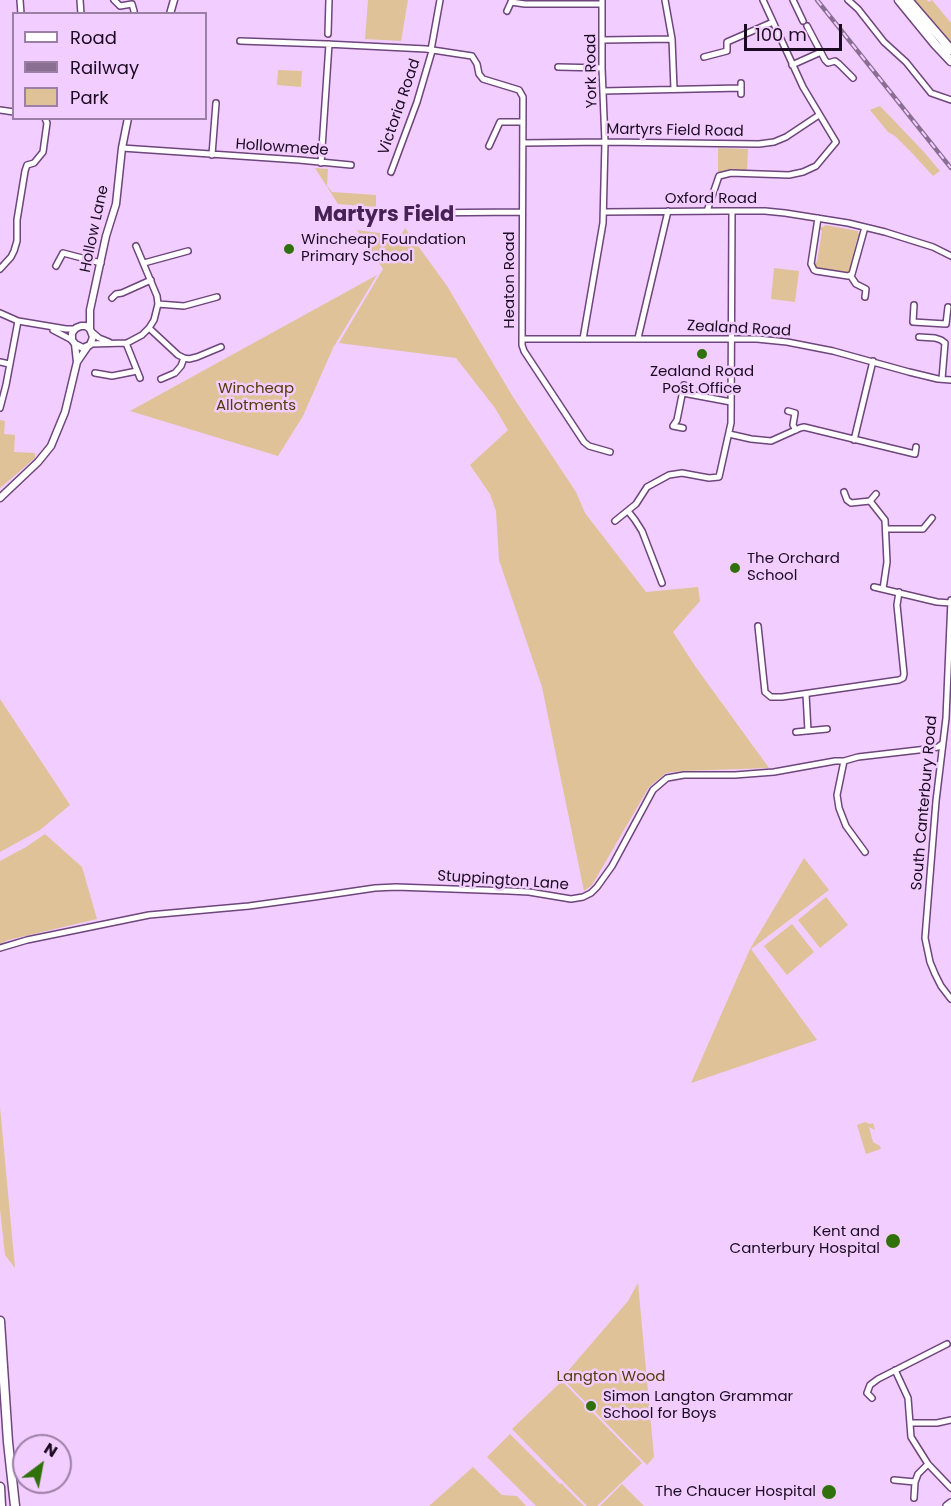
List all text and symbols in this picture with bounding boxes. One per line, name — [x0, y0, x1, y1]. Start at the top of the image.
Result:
legend — [12, 12, 207, 120]
scale bar — [747, 12, 844, 50]
text: 100 m — [755, 22, 807, 47]
text: Road — [70, 25, 117, 50]
street label: York Road — [582, 34, 602, 108]
text: Railway — [70, 55, 139, 80]
street label: Victoria Road — [375, 57, 425, 157]
text: Park — [70, 85, 109, 110]
street label: Martyrs Field Road — [606, 121, 744, 141]
street label: Hollowmede — [235, 136, 329, 160]
street label: Hollow Lane — [77, 184, 113, 274]
street label: Oxford Road — [665, 190, 757, 208]
district label: Martyrs Field — [314, 203, 454, 229]
place label: Wincheap Foundation Primary School — [301, 231, 466, 266]
street label: Heaton Road — [501, 231, 519, 329]
marker: Wincheap Foundation Primary School — [282, 242, 296, 256]
street label: Zealand Road — [687, 317, 791, 341]
marker: Zealand Road Post Office — [695, 347, 709, 361]
place label: Zealand Road Post Office — [650, 363, 754, 398]
park label: Wincheap Allotments — [216, 380, 296, 415]
place label: The Orchard School — [747, 550, 840, 585]
marker: The Orchard School — [728, 561, 742, 575]
street label: South Canterbury Road — [908, 715, 942, 891]
street label: Stuppington Lane — [437, 867, 569, 895]
place label: Kent and Canterbury Hospital — [730, 1223, 880, 1258]
marker: Kent and Canterbury Hospital — [884, 1232, 902, 1250]
park label: Langton Wood — [556, 1368, 666, 1386]
place label: Simon Langton Grammar School for Boys — [603, 1388, 793, 1423]
marker: Simon Langton Grammar School for Boys — [584, 1399, 598, 1413]
north arrow — [12, 1434, 72, 1494]
text: N — [40, 1437, 62, 1463]
place label: The Chaucer Hospital — [655, 1483, 816, 1501]
marker: The Chaucer Hospital — [820, 1483, 838, 1501]

